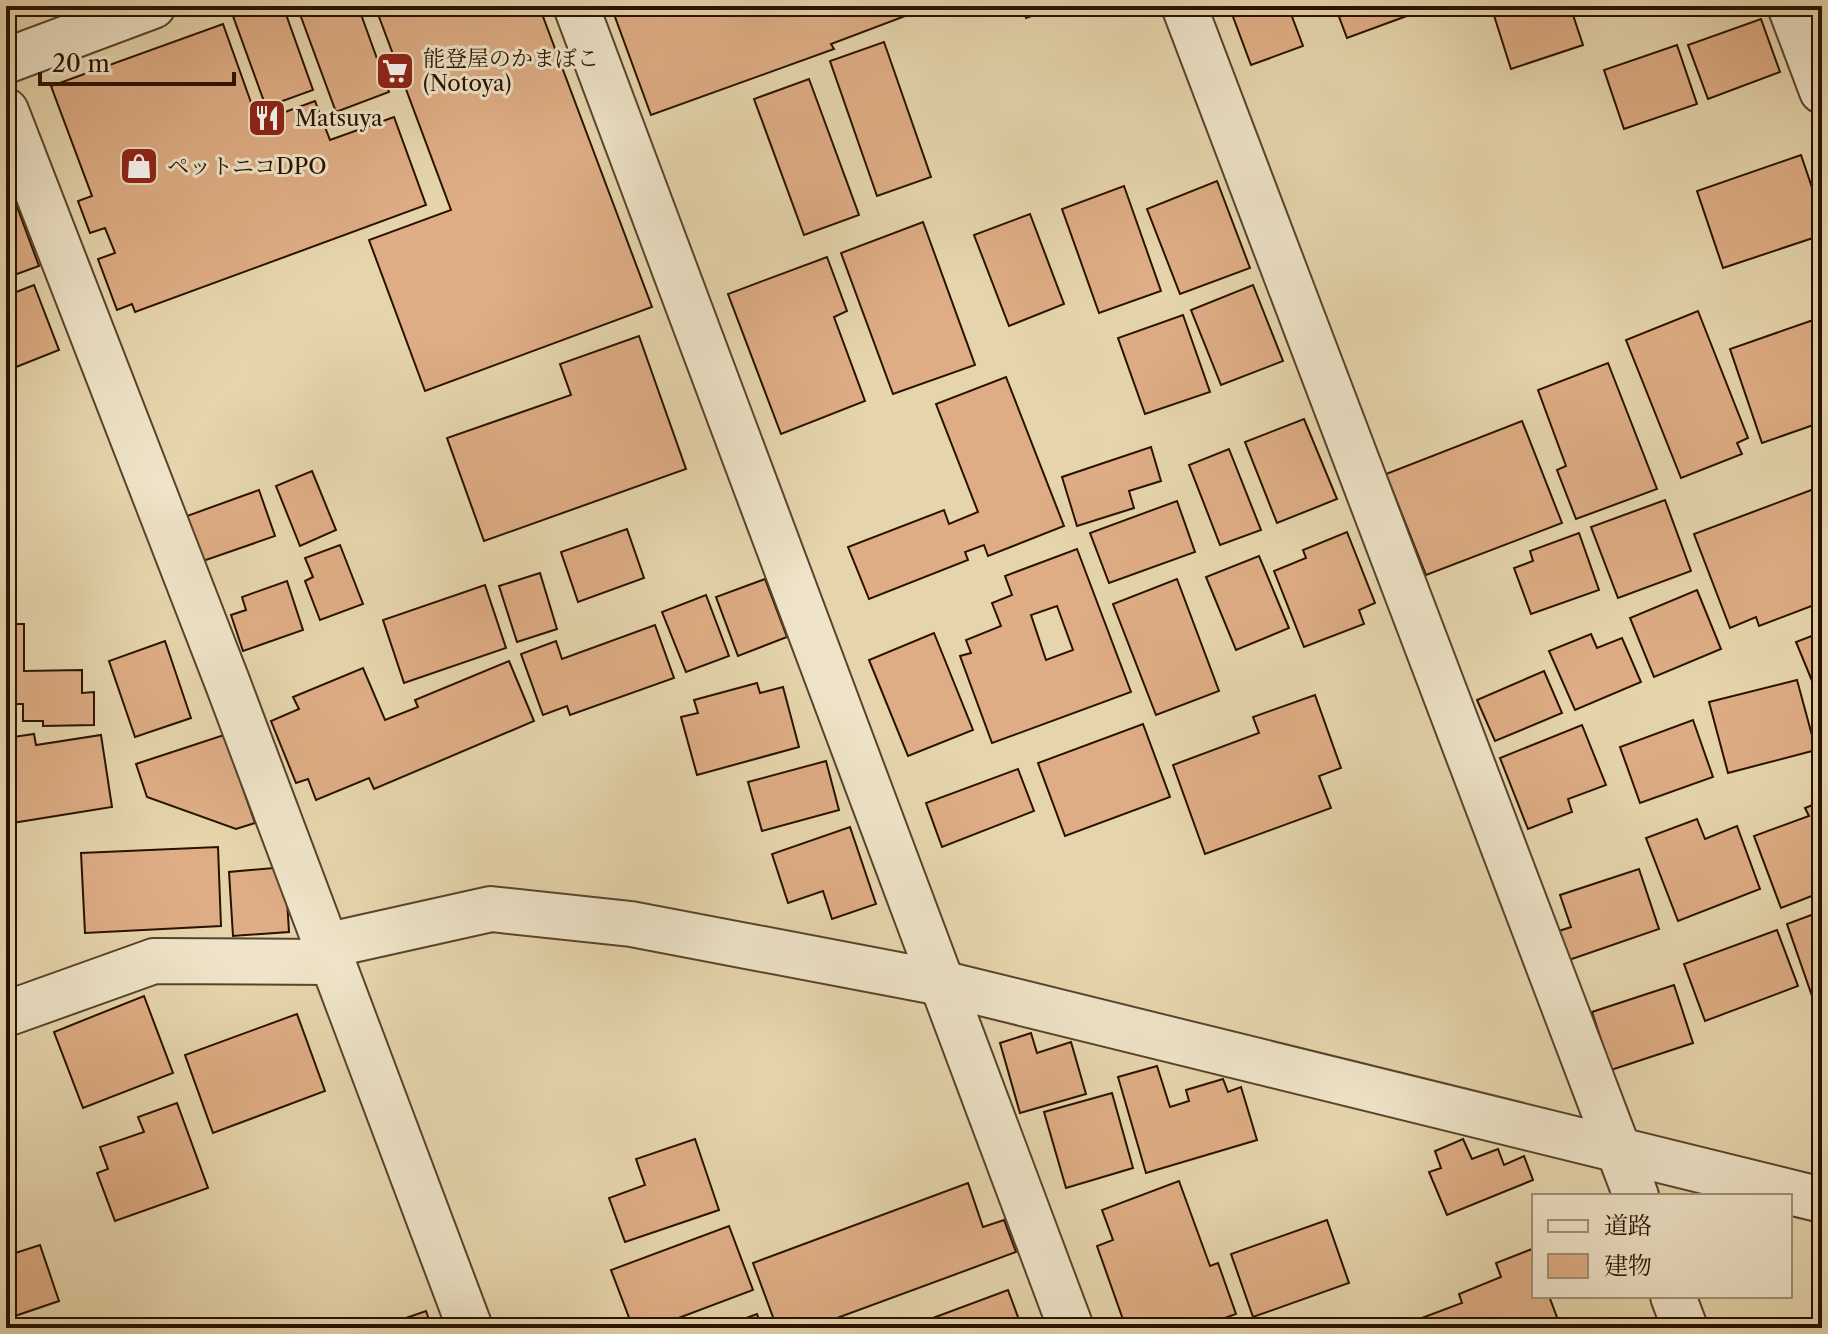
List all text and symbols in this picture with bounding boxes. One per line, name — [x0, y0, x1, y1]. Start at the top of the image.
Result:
scale bar — [40, 36, 234, 86]
place label: 能登屋のかまぼこ (Notoya) — [423, 45, 599, 97]
text: 20 m — [52, 49, 110, 78]
supermarket icon: 能登屋のかまぼこ (Notoya) — [374, 50, 416, 92]
restaurant icon: Matsuya — [246, 97, 288, 139]
place label: Matsuya — [295, 105, 383, 132]
shop icon: ペットニコDPO — [118, 145, 160, 187]
place label: ペットニコDPO — [167, 153, 327, 180]
legend — [1532, 1194, 1792, 1298]
text: 道路 — [1604, 1211, 1652, 1240]
text: 建物 — [1604, 1251, 1652, 1280]

